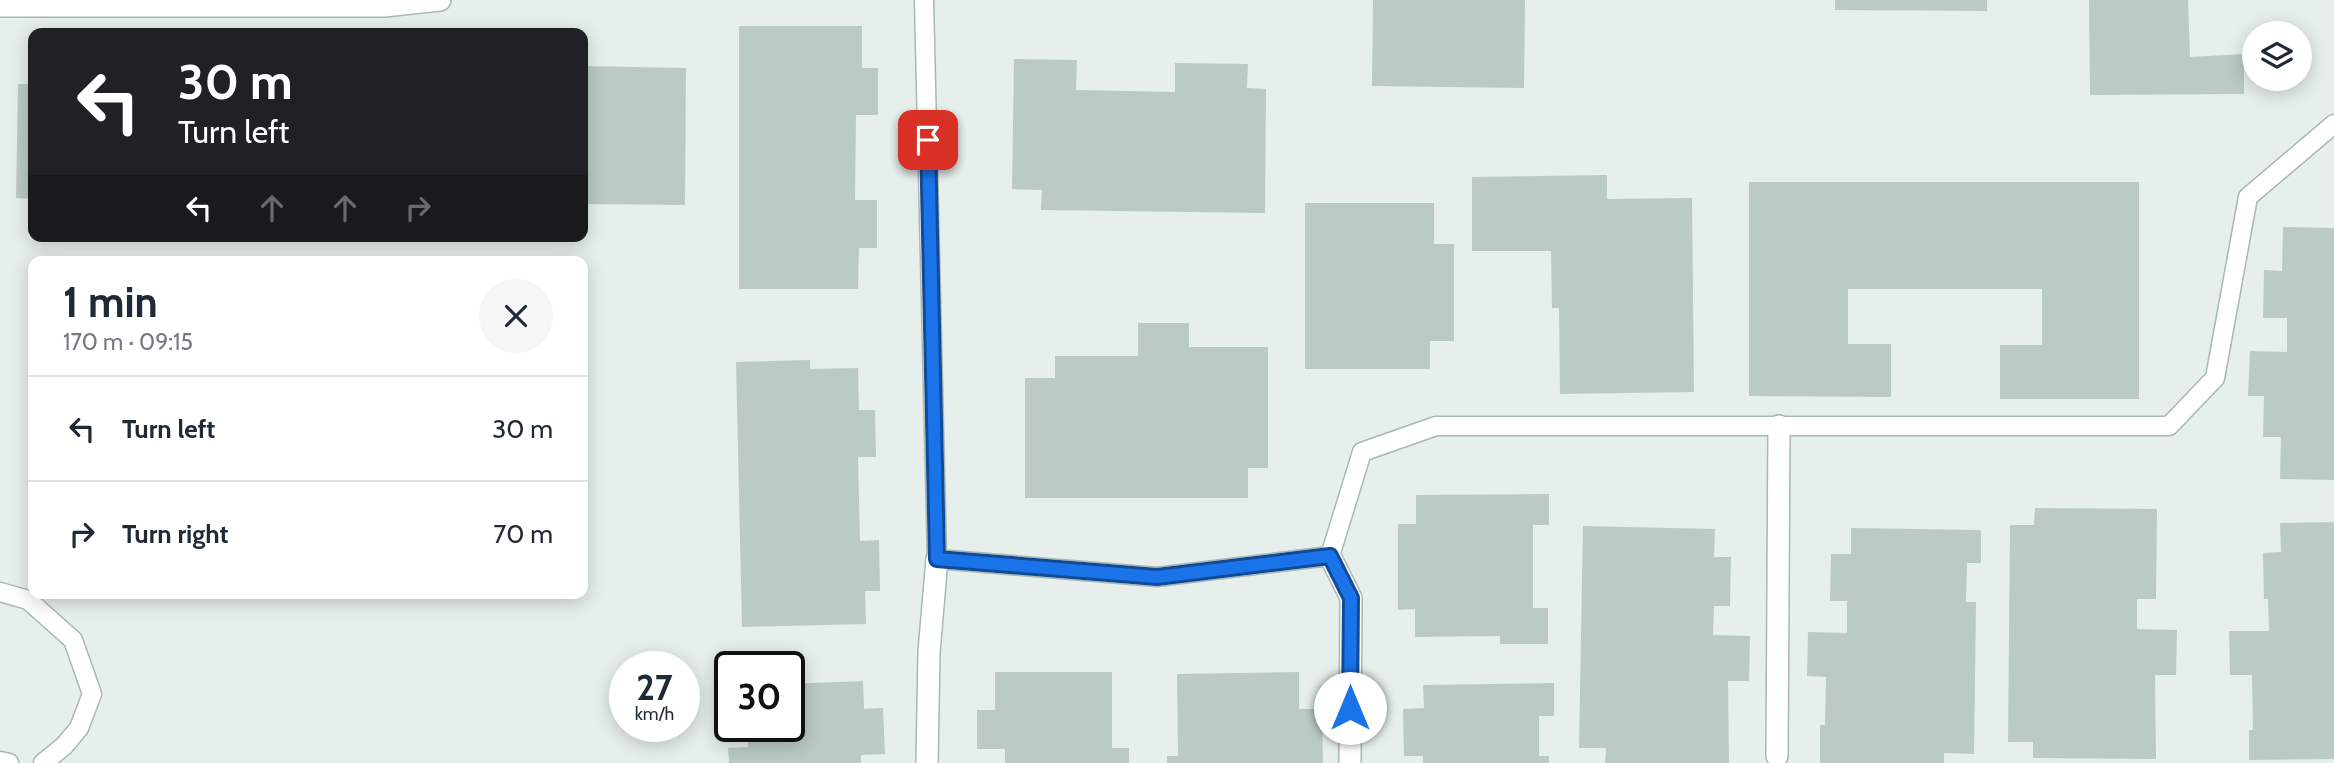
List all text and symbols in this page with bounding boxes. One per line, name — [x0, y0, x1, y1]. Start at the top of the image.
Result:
map controls — [2242, 21, 2312, 91]
button: layers — [2242, 21, 2312, 91]
text: 30 m — [178, 52, 293, 111]
icon: left — [63, 56, 154, 147]
pin — [898, 110, 958, 170]
text: Turn left — [178, 112, 289, 151]
icon: arrive — [909, 121, 947, 159]
icon: left — [180, 189, 218, 227]
icon: ahead — [253, 189, 291, 227]
icon: ahead — [326, 189, 364, 227]
icon: right — [399, 189, 437, 227]
text: 1 min — [63, 276, 158, 328]
button: close — [479, 279, 553, 353]
text: 170 m · 09:15 — [63, 328, 193, 356]
icon: left — [63, 410, 101, 448]
text: Turn left — [122, 413, 215, 445]
text: 30 m — [492, 413, 553, 445]
icon: right — [63, 515, 101, 553]
text: Turn right — [122, 518, 228, 550]
text: 70 m — [493, 518, 553, 550]
speed limit sign: 30 — [714, 651, 805, 742]
text: 27 — [636, 666, 673, 709]
position arrow — [1313, 671, 1387, 745]
text: km/h — [635, 703, 674, 725]

